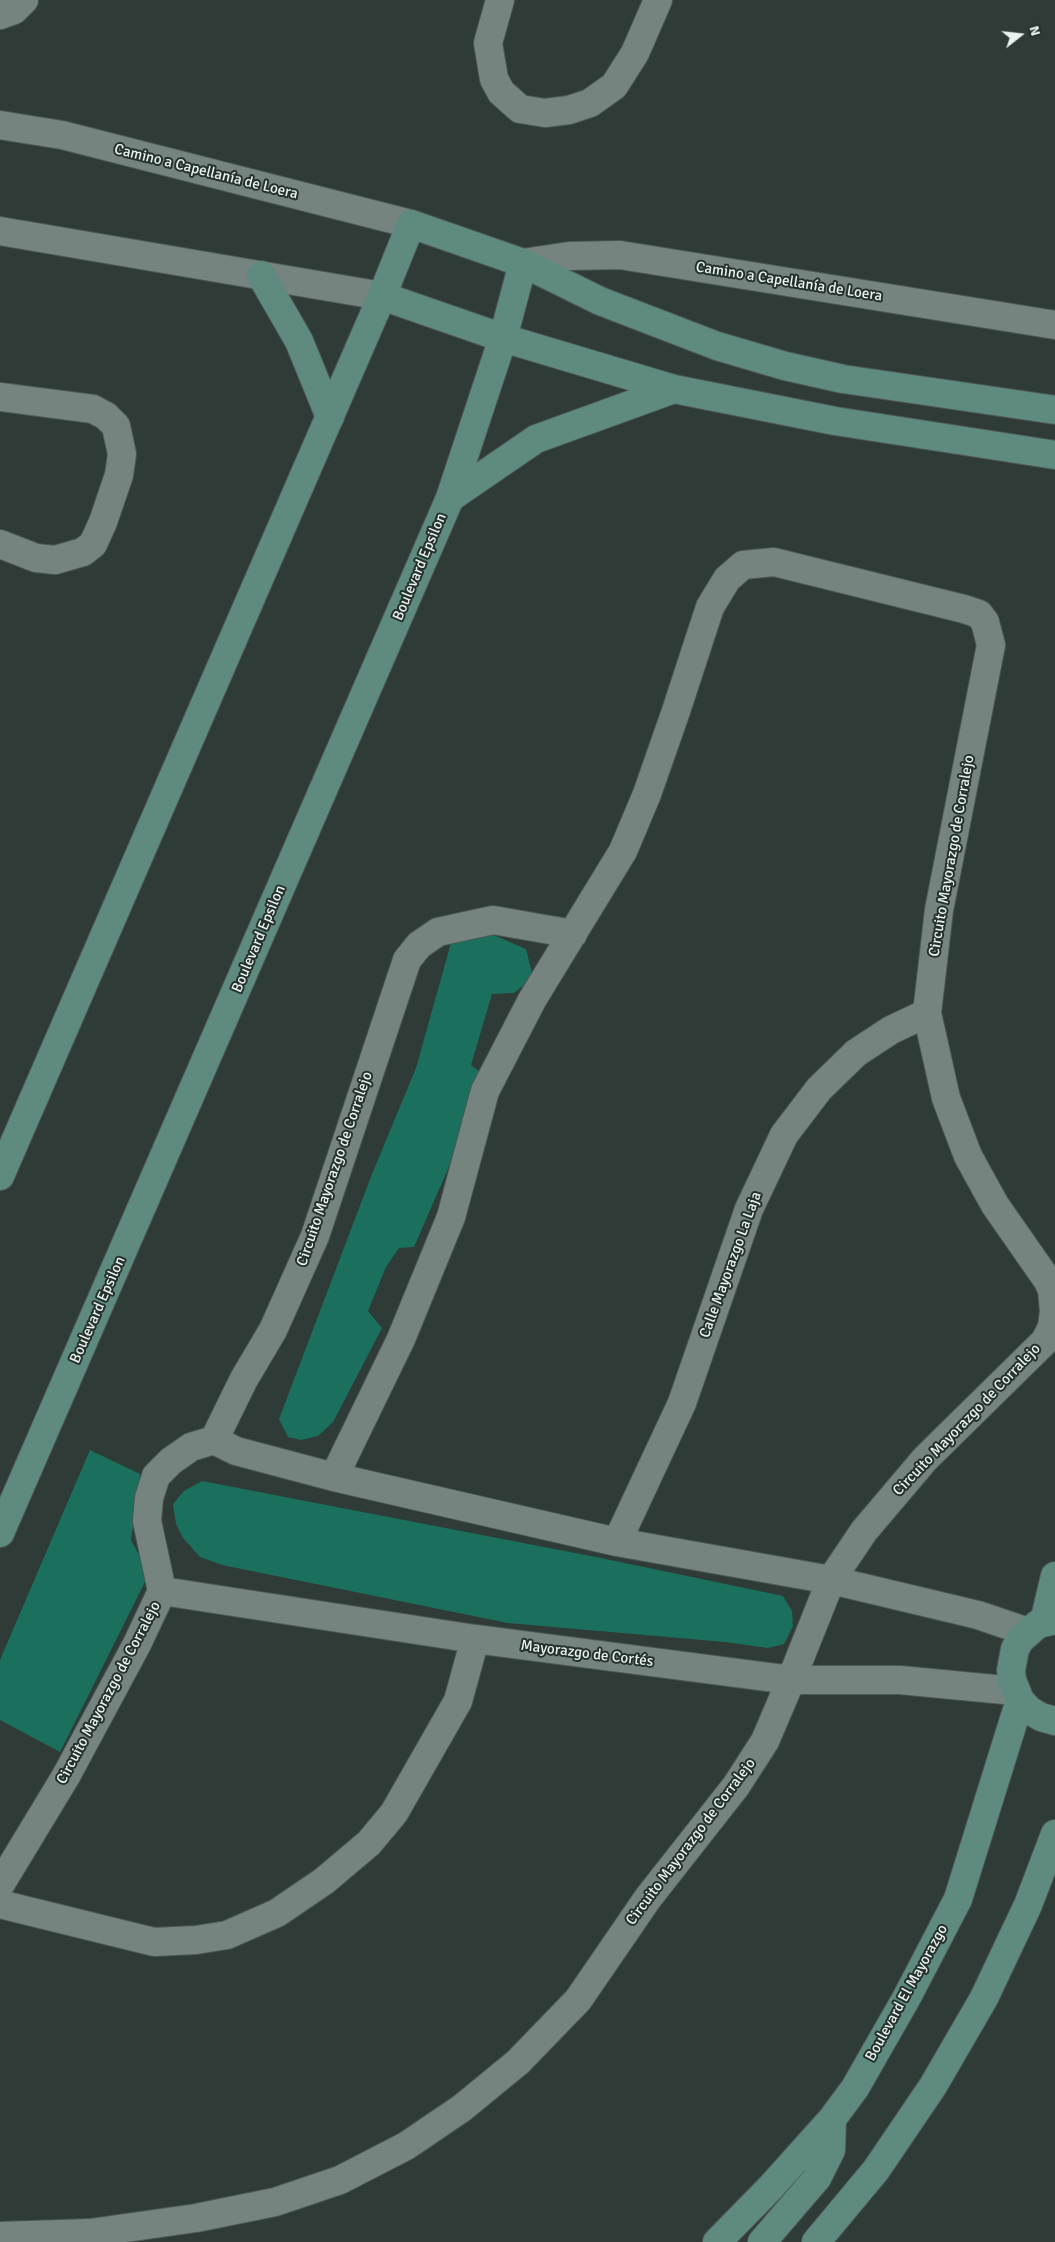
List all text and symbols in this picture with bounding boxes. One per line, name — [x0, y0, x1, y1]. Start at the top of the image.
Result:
north arrow — [995, 10, 1045, 60]
text: N — [1025, 24, 1044, 38]
street label: Camino a Capellanía de Loera — [112, 140, 300, 204]
street label: Camino a Capellanía de Loera — [694, 258, 884, 306]
street label: Boulevard Epsilon — [389, 511, 451, 623]
street label: Circuito Mayorazgo de Corralejo — [925, 754, 979, 958]
street label: Boulevard Epsilon — [228, 883, 290, 995]
street label: Circuito Mayorazgo de Corralejo — [293, 1069, 377, 1269]
street label: Calle Mayorazgo La Laja — [696, 1189, 766, 1341]
street label: Boulevard Epsilon — [66, 1254, 130, 1366]
street label: Circuito Mayorazgo de Corralejo — [890, 1340, 1044, 1500]
street label: Circuito Mayorazgo de Corralejo — [53, 1599, 165, 1787]
street label: Mayorazgo de Cortés — [520, 1637, 654, 1671]
street label: Circuito Mayorazgo de Corralejo — [622, 1755, 760, 1929]
street label: Boulevard El Mayorazgo — [862, 1922, 952, 2064]

